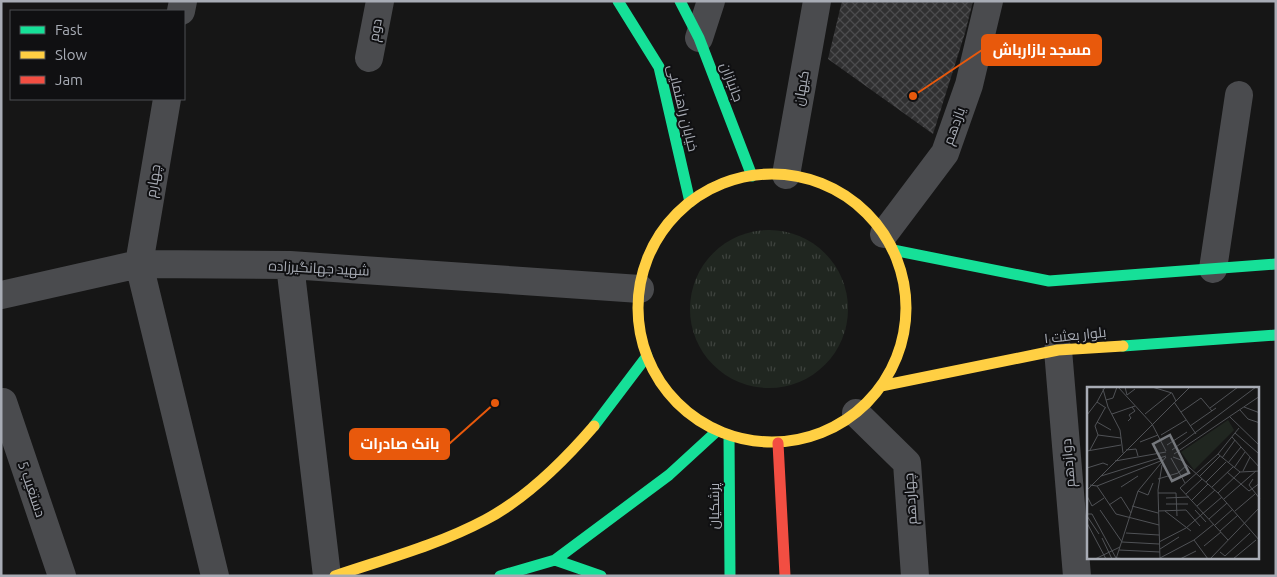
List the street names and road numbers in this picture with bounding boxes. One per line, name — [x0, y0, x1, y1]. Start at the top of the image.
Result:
street label: دوم — [365, 17, 387, 43]
street label: جانبازان — [717, 60, 747, 104]
street label: خیابان راهنمایی — [664, 63, 702, 153]
street label: کیهان — [790, 69, 812, 107]
street label: یازدهم — [940, 105, 970, 148]
street label: چهارم — [142, 163, 166, 199]
street label: شهید جهانگیرزاده — [268, 257, 370, 279]
street label: بلوار بعثت ۱ — [1043, 324, 1107, 346]
street label: دوازدهم — [1058, 438, 1080, 488]
street label: دستغیب 5 — [15, 459, 49, 519]
street label: چهاردهم — [900, 472, 922, 525]
street label: پزشکیان — [706, 483, 724, 529]

